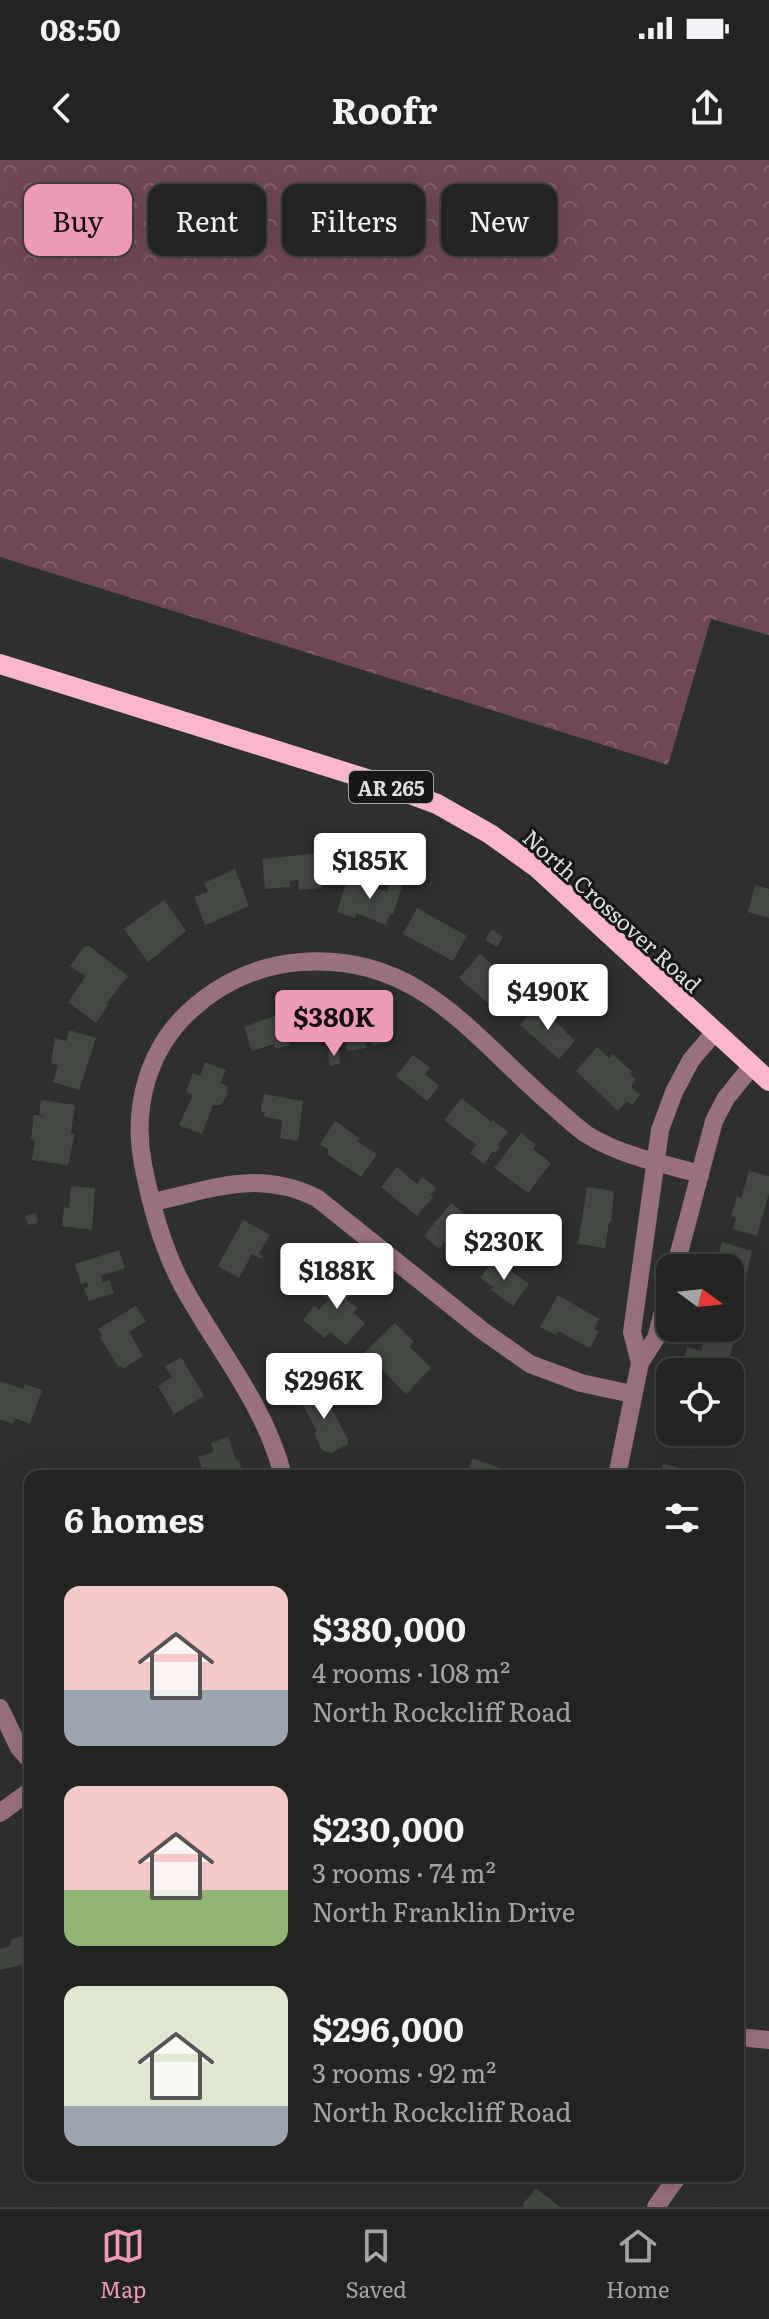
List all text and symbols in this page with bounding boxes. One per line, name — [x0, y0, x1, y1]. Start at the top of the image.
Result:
text: 08:50 — [40, 6, 121, 50]
text: Roofr — [332, 82, 437, 135]
icon: back — [40, 86, 84, 130]
icon: share — [685, 86, 729, 130]
chip: Buy — [24, 184, 132, 256]
chip: Rent — [148, 184, 266, 256]
chip: Filters — [282, 184, 425, 256]
chip: New — [441, 184, 557, 256]
road number: AR 265 — [349, 771, 433, 803]
street label: North Crossover Road — [516, 821, 710, 999]
pin: $185K — [314, 833, 426, 901]
text: $185K — [332, 839, 408, 878]
pin: $490K — [492, 964, 604, 1032]
text: $490K — [507, 970, 589, 1009]
pin: $380K — [278, 990, 390, 1058]
text: $380K — [293, 996, 375, 1035]
pin: $230K — [448, 1214, 560, 1282]
text: $230K — [464, 1220, 544, 1259]
pin: $188K — [281, 1243, 393, 1311]
text: $188K — [298, 1249, 376, 1288]
north arrow — [656, 1254, 744, 1342]
map controls — [656, 1254, 744, 1446]
pin: $296K — [268, 1353, 380, 1421]
button: locate — [656, 1358, 744, 1446]
text: $296K — [284, 1359, 364, 1398]
text: 6 homes — [64, 1493, 204, 1543]
icon: filters — [660, 1496, 704, 1540]
text: $380,000 — [312, 1602, 466, 1652]
icon: home — [128, 1618, 224, 1714]
text: 4 rooms · 108 m² — [312, 1652, 510, 1691]
text: North Rockcliff Road — [312, 1691, 571, 1730]
text: $230,000 — [312, 1802, 464, 1852]
icon: home — [128, 1818, 224, 1914]
text: 3 rooms · 74 m² — [312, 1852, 496, 1891]
text: North Franklin Drive — [312, 1891, 575, 1930]
text: $296,000 — [312, 2002, 464, 2052]
icon: home — [128, 2018, 224, 2114]
text: 3 rooms · 92 m² — [312, 2052, 496, 2091]
text: North Rockcliff Road — [312, 2091, 571, 2130]
tab: Map — [100, 2224, 146, 2305]
tab: Saved — [346, 2224, 407, 2305]
tab: Home — [606, 2224, 669, 2305]

